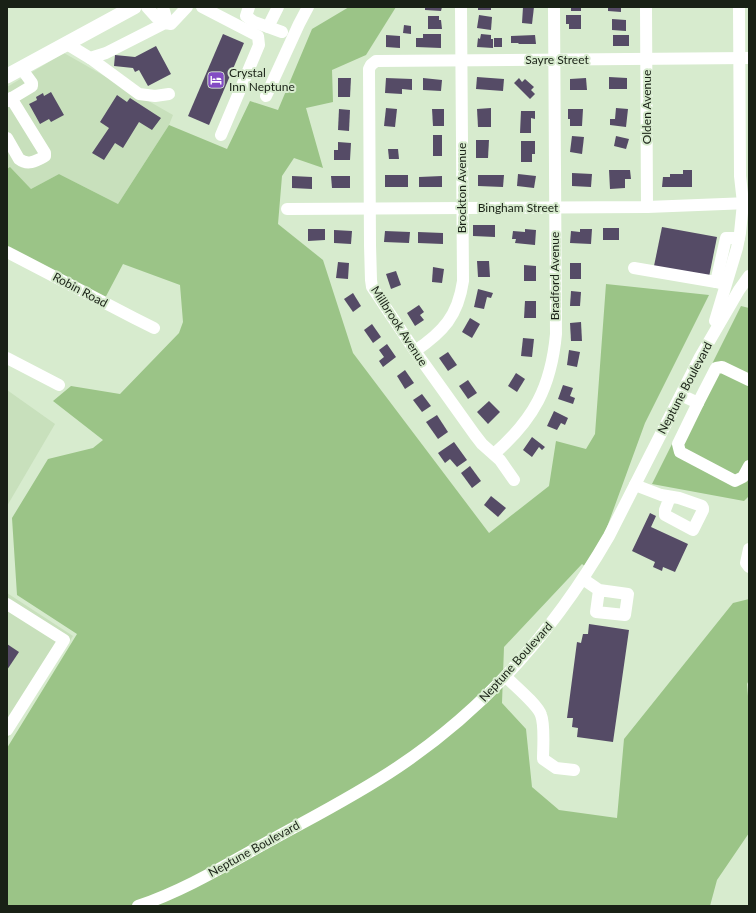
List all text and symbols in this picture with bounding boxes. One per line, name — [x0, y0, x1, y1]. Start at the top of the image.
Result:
street label: Sayre Street — [525, 52, 589, 67]
place label: Crystal Inn Neptune — [229, 65, 295, 94]
hotel icon: Crystal Inn Neptune — [206, 70, 226, 90]
street label: Olden Avenue — [639, 70, 654, 144]
street label: Brockton Avenue — [454, 143, 469, 233]
street label: Bingham Street — [478, 200, 559, 215]
street label: Bradford Avenue — [547, 232, 562, 320]
street label: Robin Road — [50, 269, 110, 310]
street label: Millbrook Avenue — [368, 283, 431, 369]
street label: Neptune Boulevard — [654, 339, 715, 436]
street label: Neptune Boulevard — [476, 619, 555, 705]
street label: Neptune Boulevard — [205, 817, 302, 880]

